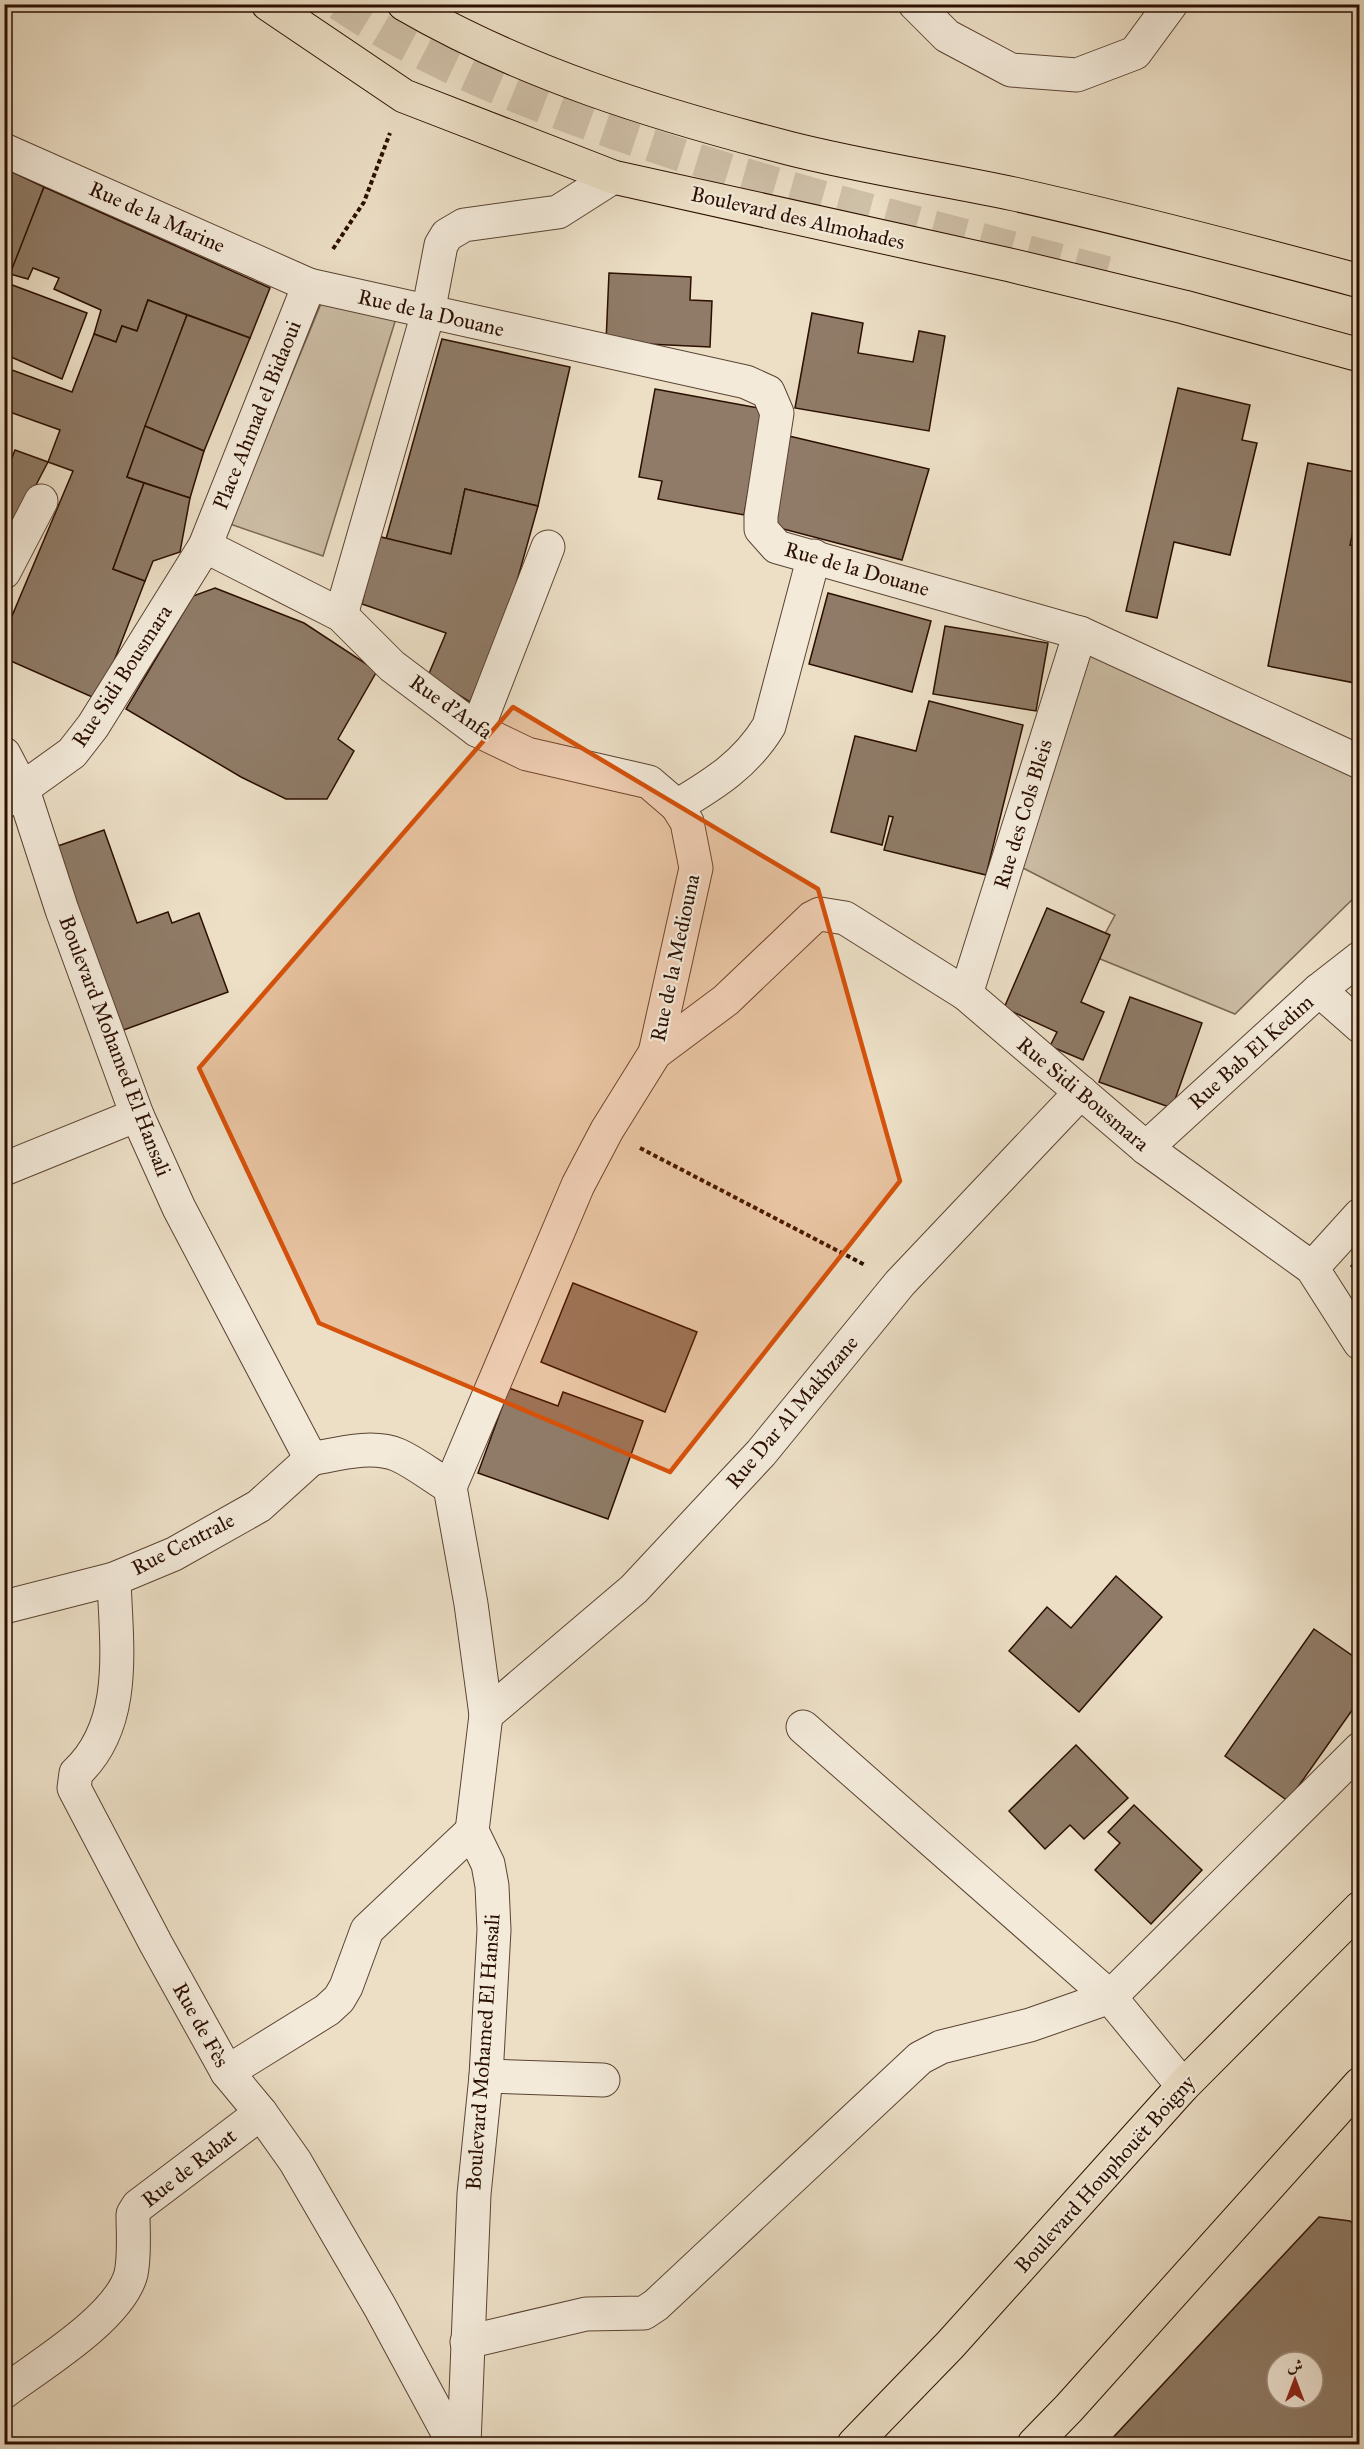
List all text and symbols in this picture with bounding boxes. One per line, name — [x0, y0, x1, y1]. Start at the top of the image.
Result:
street label: Rue de la Marine — [85, 175, 229, 259]
street label: Boulevard des Almohades — [688, 181, 908, 255]
street label: Rue de la Douane — [355, 284, 507, 343]
street label: Place Ahmad el Bidaoui — [207, 316, 307, 513]
street label: Rue de la Douane — [782, 536, 933, 602]
street label: Rue Sidi Bousmara — [66, 600, 178, 752]
street label: Rue d'Anfa — [404, 669, 498, 745]
street label: Rue des Cols Bleis — [988, 736, 1058, 892]
street label: Rue de la Mediouna — [645, 872, 705, 1044]
street label: Boulevard Mohamed El Hansali — [53, 912, 177, 1180]
street label: Rue Bab El Kedim — [1183, 989, 1319, 1115]
street label: Rue Sidi Bousmara — [1012, 1031, 1154, 1157]
street label: Rue Dar Al Makhzane — [720, 1330, 864, 1494]
street label: Rue Centrale — [127, 1507, 239, 1581]
street label: Boulevard Mohamed El Hansali — [460, 1913, 506, 2191]
street label: Rue de Fès — [167, 1978, 235, 2072]
street label: Boulevard Houphouët Boigny — [1009, 2069, 1202, 2278]
street label: Rue de Rabat — [136, 2123, 242, 2213]
north arrow — [1265, 2350, 1325, 2410]
text: ش — [1287, 2356, 1303, 2375]

